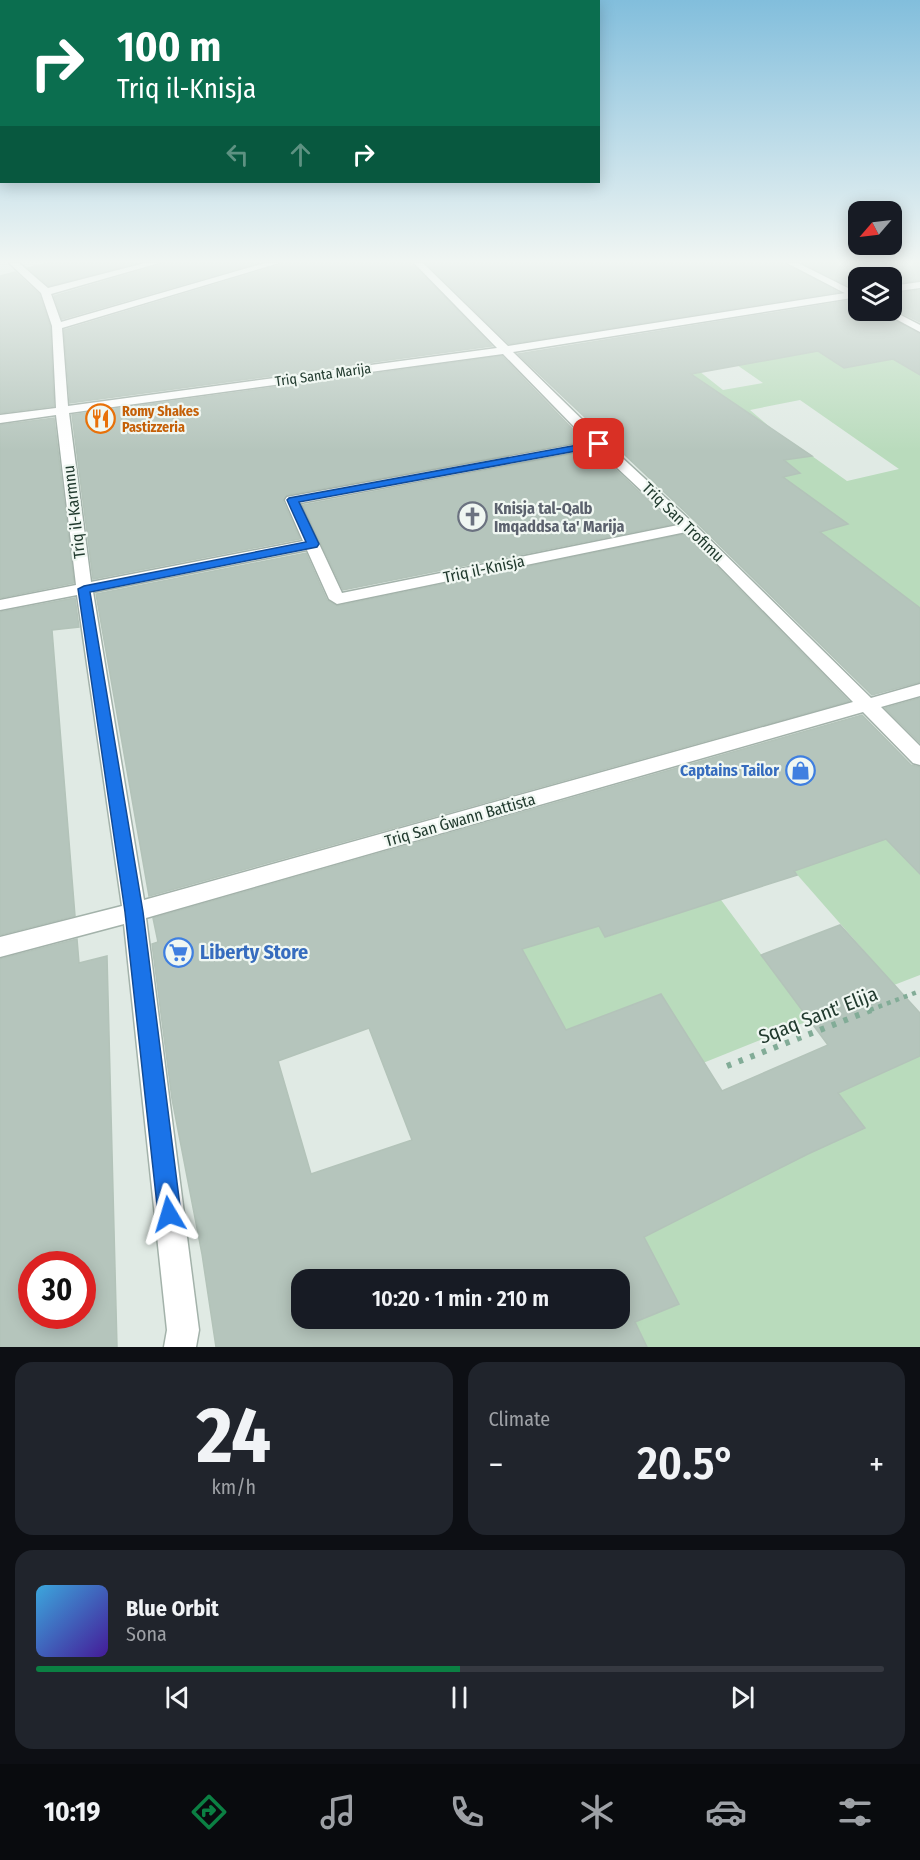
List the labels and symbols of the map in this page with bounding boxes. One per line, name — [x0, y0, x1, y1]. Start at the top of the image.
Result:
north arrow — [848, 201, 902, 255]
street label: Triq Santa Marija — [274, 360, 372, 390]
restaurant icon: Romy Shakes Pastizzeria — [85, 403, 117, 435]
place label: Romy Shakes Pastizzeria — [122, 403, 199, 436]
pin — [573, 418, 624, 469]
street label: Triq il-Karmnu — [59, 464, 89, 560]
street label: Triq San Trofimu — [638, 478, 728, 566]
place label: Knisja tal-Qalb Imqaddsa ta' Marija — [494, 499, 625, 536]
church icon: Knisja tal-Qalb Imqaddsa ta' Marija — [457, 501, 489, 533]
street label: Triq il-Knisja — [442, 551, 526, 587]
shop icon: Captains Tailor — [784, 754, 816, 786]
place label: Captains Tailor — [680, 761, 779, 780]
street label: Triq San Ġwann Battista — [383, 789, 538, 851]
supermarket icon: Liberty Store — [163, 936, 195, 968]
place label: Liberty Store — [200, 940, 308, 964]
street label: Sqaq Sant' Elija — [755, 981, 881, 1049]
position arrow — [137, 1182, 201, 1246]
speed limit sign: 30 — [18, 1251, 96, 1329]

